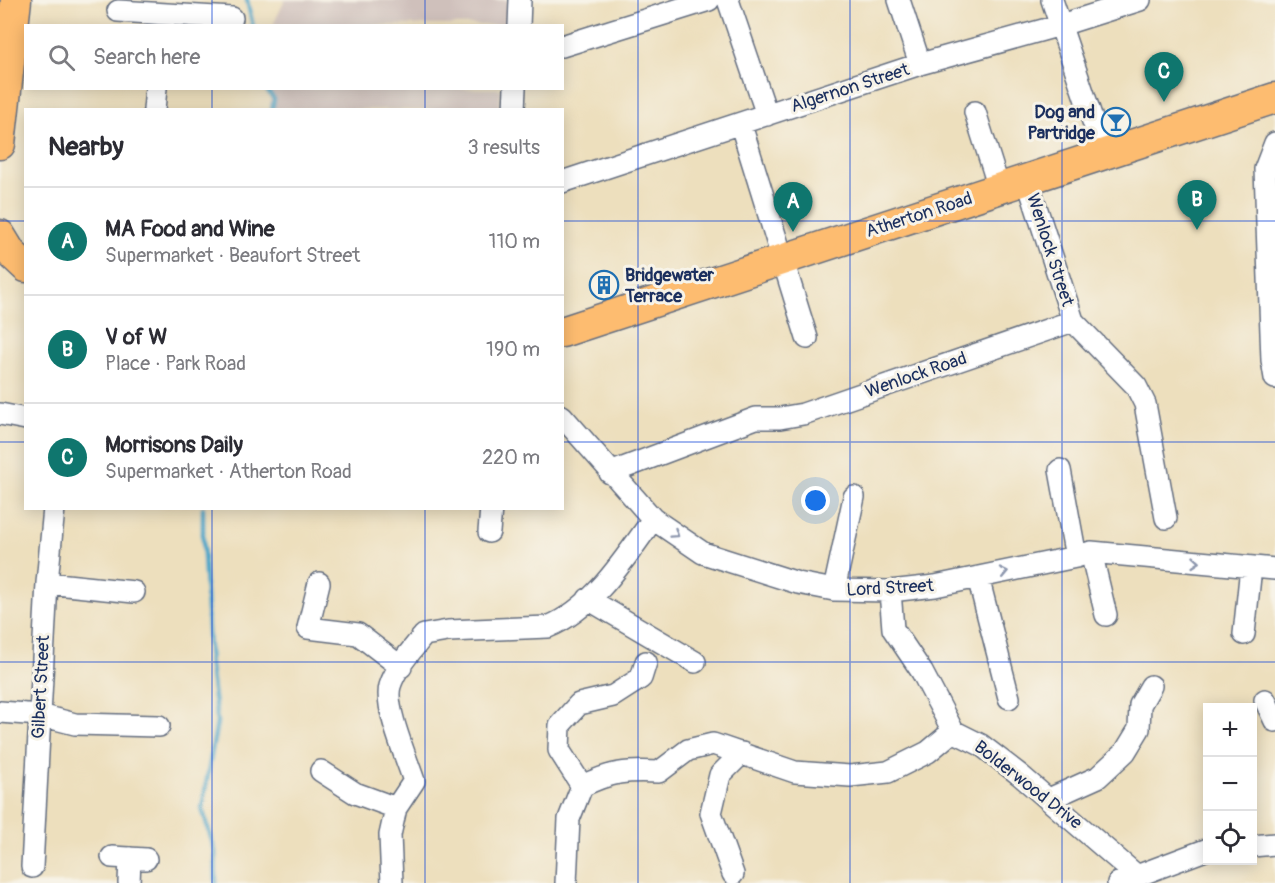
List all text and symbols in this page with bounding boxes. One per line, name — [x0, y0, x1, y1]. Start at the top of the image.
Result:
search box — [24, 24, 564, 90]
icon: search — [45, 41, 78, 74]
text: Search here — [93, 43, 200, 71]
pin: C — [1144, 52, 1184, 102]
street label: Algernon Street — [788, 58, 913, 118]
place label: Dog and Partridge — [1027, 101, 1096, 145]
bar icon: Dog and Partridge — [1100, 106, 1132, 138]
text: Nearby — [48, 131, 124, 163]
text: 3 results — [468, 135, 540, 160]
pin: B — [1178, 180, 1216, 230]
pin: A — [774, 182, 812, 232]
street label: Atherton Road — [863, 187, 975, 243]
street label: Wenlock Street — [1021, 191, 1079, 310]
text: MA Food and Wine — [105, 215, 275, 243]
text: A — [61, 229, 74, 254]
text: 110 m — [489, 229, 540, 254]
text: Supermarket · Beaufort Street — [105, 243, 360, 268]
place label: Bridgewater Terrace — [624, 264, 715, 308]
building icon: Bridgewater Terrace — [588, 269, 620, 301]
text: V of W — [105, 323, 167, 351]
text: B — [62, 337, 73, 362]
text: 190 m — [486, 337, 540, 362]
street label: Wenlock Road — [862, 347, 970, 403]
text: Place · Park Road — [105, 351, 246, 376]
text: Morrisons Daily — [105, 431, 243, 459]
text: C — [61, 445, 74, 470]
text: 220 m — [482, 445, 540, 470]
text: Supermarket · Atherton Road — [105, 459, 352, 484]
your location — [801, 486, 830, 515]
one-way arrow — [668, 527, 679, 538]
one-way arrow — [1191, 555, 1201, 568]
one-way arrow — [999, 566, 1009, 579]
street label: Lord Street — [846, 574, 935, 602]
street label: Gilbert Street — [27, 634, 55, 739]
map controls — [1203, 703, 1257, 865]
button: + — [1203, 703, 1257, 757]
street label: Bolderwood Drive — [969, 736, 1087, 834]
button: − — [1203, 757, 1257, 811]
button: locate — [1203, 811, 1257, 865]

